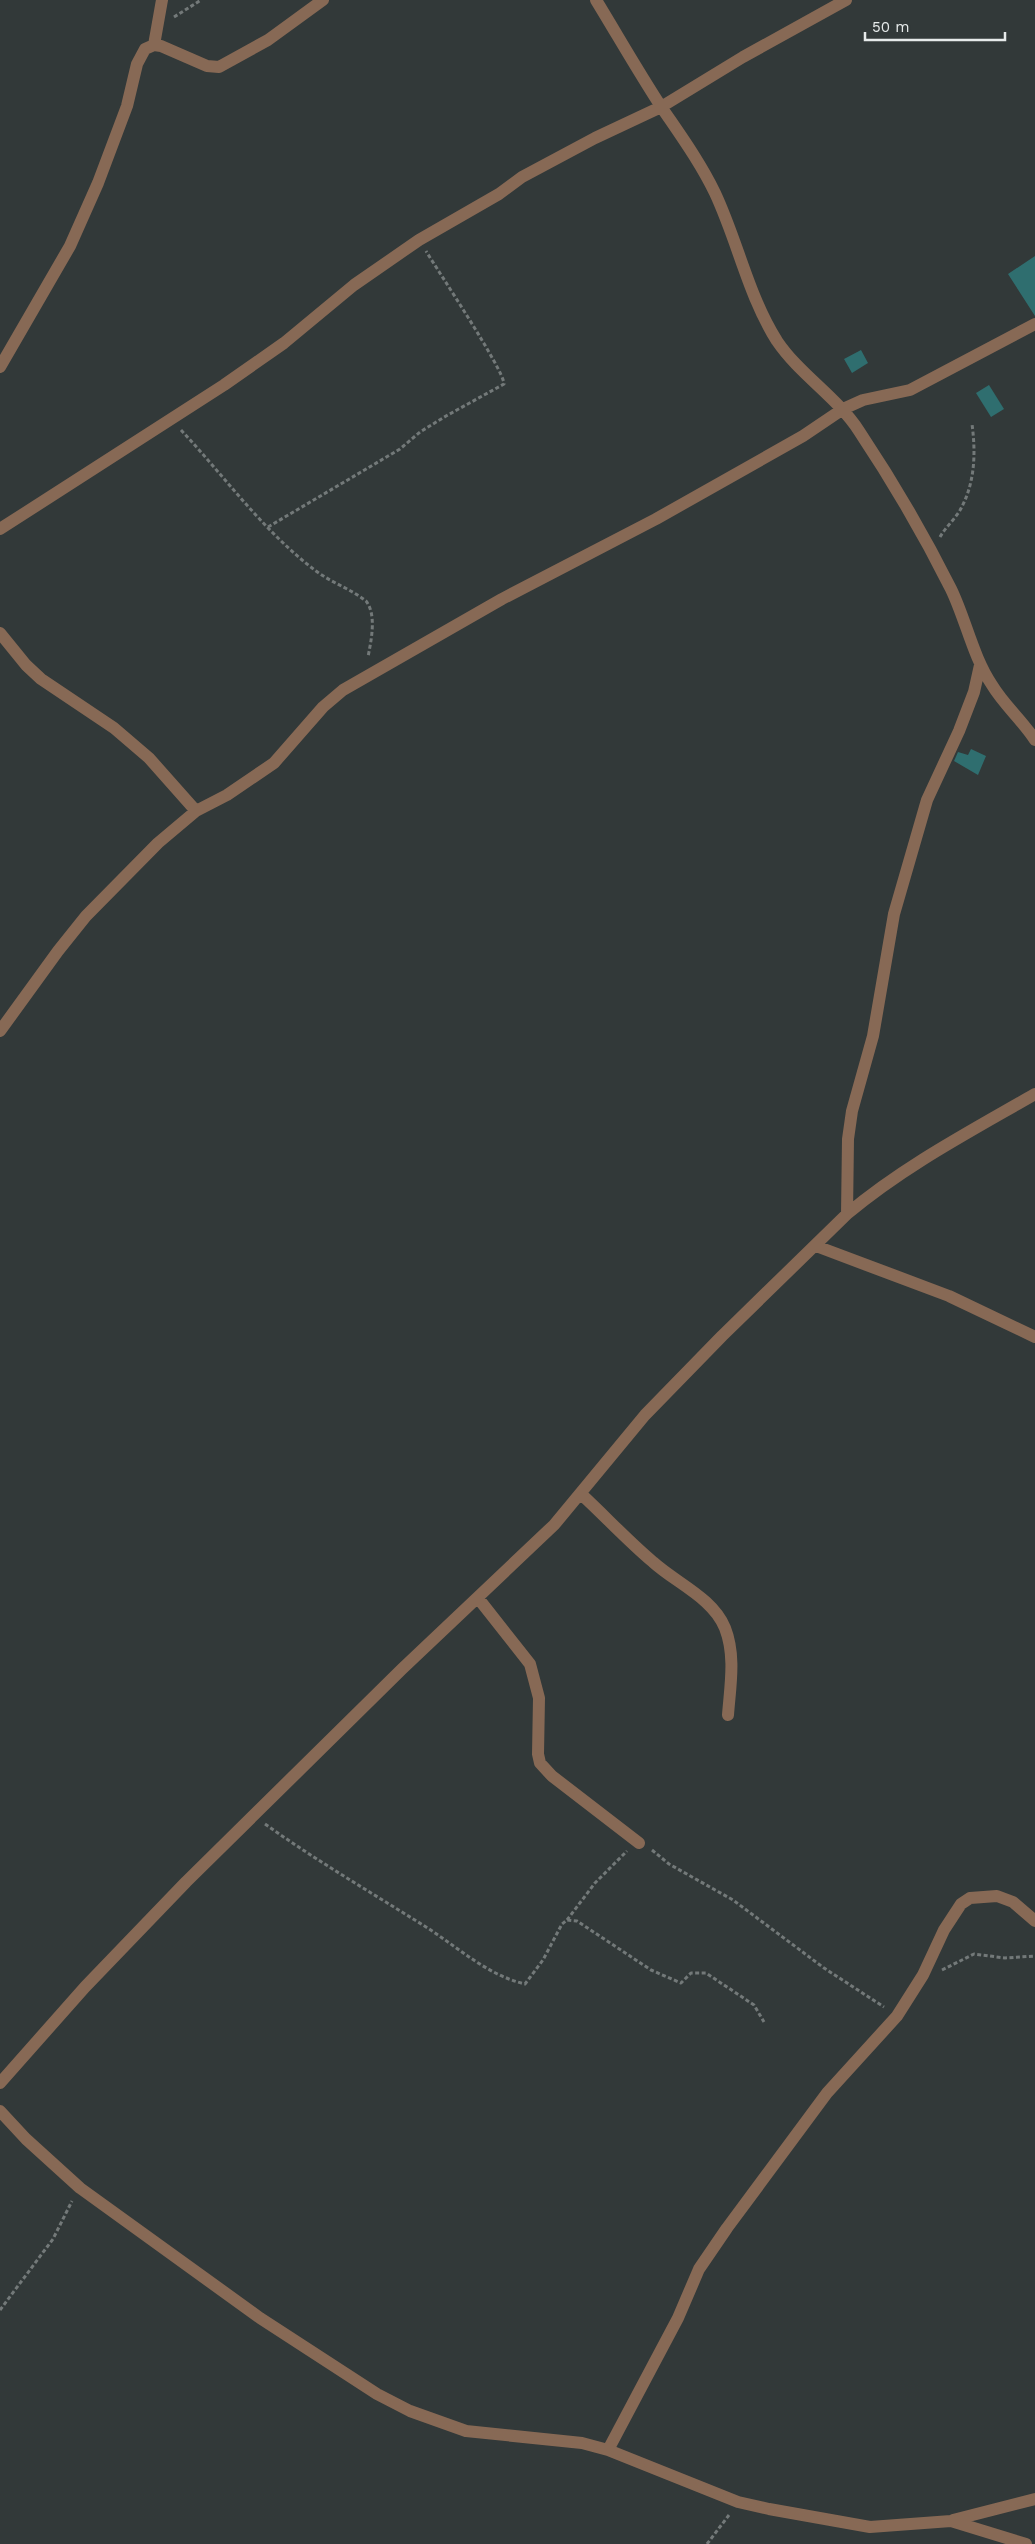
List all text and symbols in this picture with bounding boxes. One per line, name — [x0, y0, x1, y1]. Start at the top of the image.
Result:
scale bar — [865, 10, 1005, 42]
text: 50 m — [872, 18, 909, 36]

